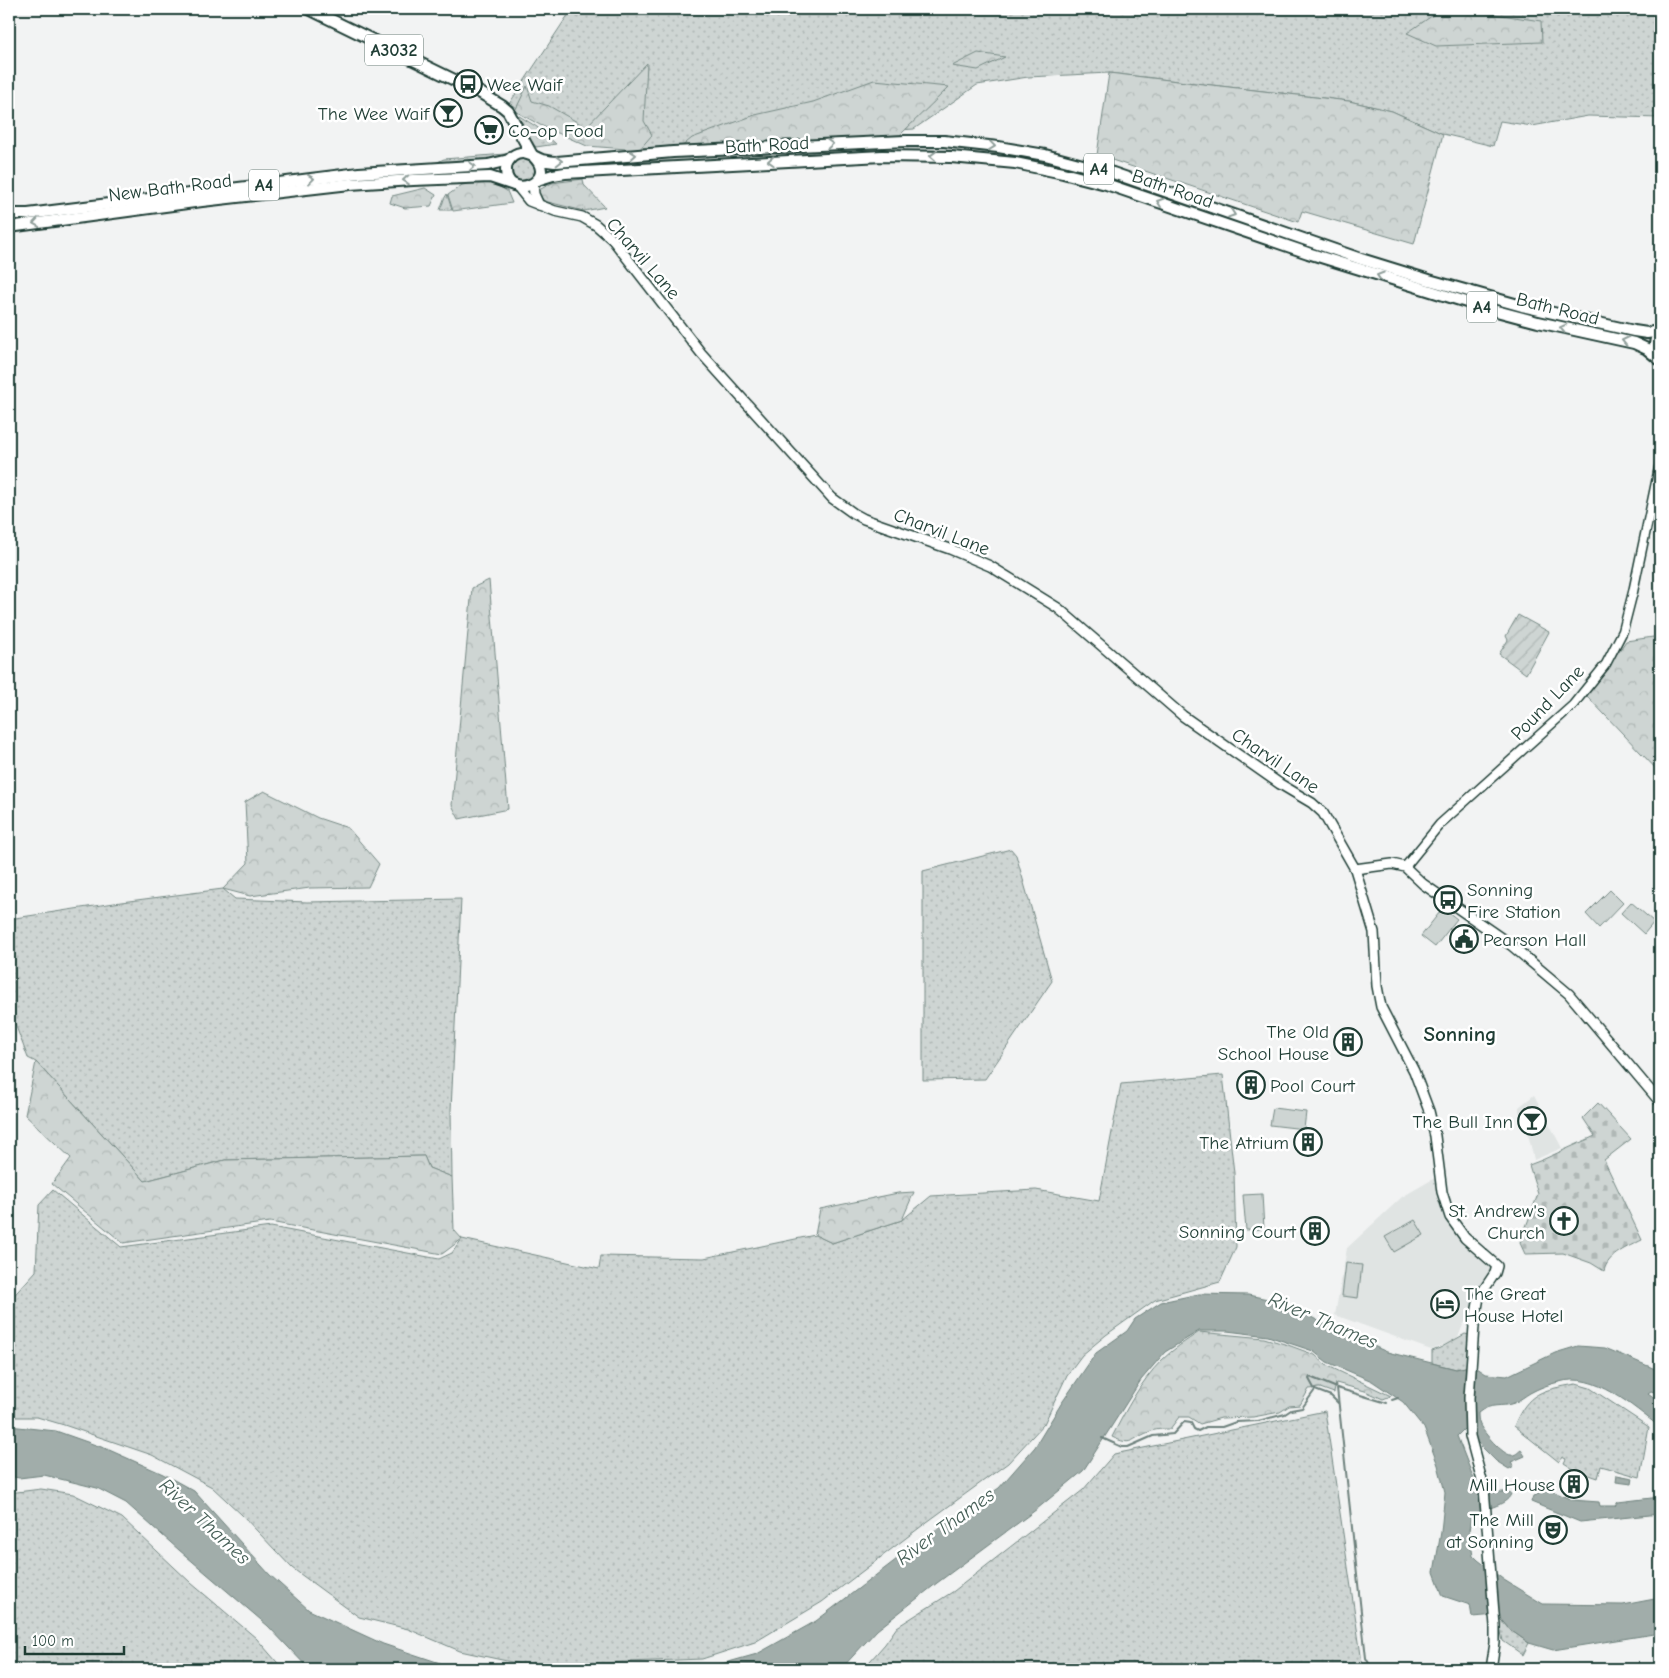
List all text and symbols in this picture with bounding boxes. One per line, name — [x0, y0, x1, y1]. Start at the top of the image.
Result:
road number: A3032 — [365, 34, 423, 66]
bus stop icon: Wee Waif — [453, 69, 483, 99]
place label: Wee Waif — [487, 74, 564, 96]
bar icon: The Wee Waif — [433, 98, 463, 128]
place label: The Wee Waif — [318, 103, 431, 125]
supermarket icon: Co-op Food — [474, 115, 504, 145]
place label: Co-op Food — [508, 120, 604, 142]
street label: Bath Road — [724, 132, 810, 158]
one-way arrow — [826, 138, 834, 149]
one-way arrow — [989, 140, 997, 151]
one-way arrow — [629, 150, 637, 161]
one-way arrow — [929, 151, 937, 162]
road number: A4 — [1084, 153, 1114, 184]
one-way arrow — [556, 156, 563, 166]
one-way arrow — [767, 156, 775, 167]
one-way arrow — [469, 161, 477, 172]
street label: Bath Road — [1129, 165, 1216, 213]
street label: New Bath Road — [107, 169, 233, 206]
road number: A4 — [249, 170, 279, 200]
one-way arrow — [307, 174, 315, 185]
one-way arrow — [402, 174, 410, 185]
one-way arrow — [1157, 197, 1165, 207]
one-way arrow — [1227, 208, 1236, 218]
street label: Charvil Lane — [602, 213, 685, 304]
one-way arrow — [32, 217, 41, 227]
one-way arrow — [1377, 271, 1385, 281]
street label: Bath Road — [1514, 288, 1601, 330]
road number: A4 — [1467, 292, 1497, 322]
one-way arrow — [1558, 323, 1567, 334]
one-way arrow — [1621, 336, 1630, 347]
street label: Charvil Lane — [891, 504, 993, 560]
street label: Pound Lane — [1507, 661, 1589, 745]
street label: Charvil Lane — [1227, 723, 1323, 798]
place label: Sonning Fire Station — [1467, 879, 1561, 923]
bus stop icon: Sonning Fire Station — [1433, 885, 1463, 915]
public building icon: Pearson Hall — [1449, 924, 1479, 954]
place label: Pearson Hall — [1483, 929, 1586, 951]
place label: The Old School House — [1218, 1021, 1329, 1065]
district label: Sonning — [1423, 1022, 1497, 1046]
building icon: The Old School House — [1333, 1027, 1363, 1057]
building icon: Pool Court — [1236, 1070, 1266, 1100]
place label: Pool Court — [1270, 1075, 1355, 1097]
bar icon: The Bull Inn — [1517, 1106, 1547, 1136]
place label: The Bull Inn — [1412, 1111, 1513, 1133]
building icon: The Atrium — [1293, 1127, 1323, 1157]
place label: The Atrium — [1199, 1132, 1289, 1154]
place label: St. Andrew's Church — [1449, 1200, 1545, 1244]
church icon: St. Andrew's Church — [1549, 1206, 1579, 1236]
building icon: Sonning Court — [1300, 1216, 1330, 1246]
place label: Sonning Court — [1179, 1221, 1297, 1243]
place label: The Great House Hotel — [1464, 1283, 1563, 1327]
water label: River Thames — [1265, 1287, 1381, 1354]
hotel icon: The Great House Hotel — [1430, 1289, 1460, 1319]
building icon: Mill House — [1559, 1469, 1589, 1499]
water label: River Thames — [154, 1473, 255, 1570]
place label: Mill House — [1469, 1474, 1555, 1496]
water label: River Thames — [892, 1483, 999, 1570]
place label: The Mill at Sonning — [1446, 1509, 1534, 1553]
theatre icon: The Mill at Sonning — [1538, 1515, 1568, 1545]
scale bar — [25, 1623, 124, 1655]
text: 100 m — [32, 1632, 74, 1650]

